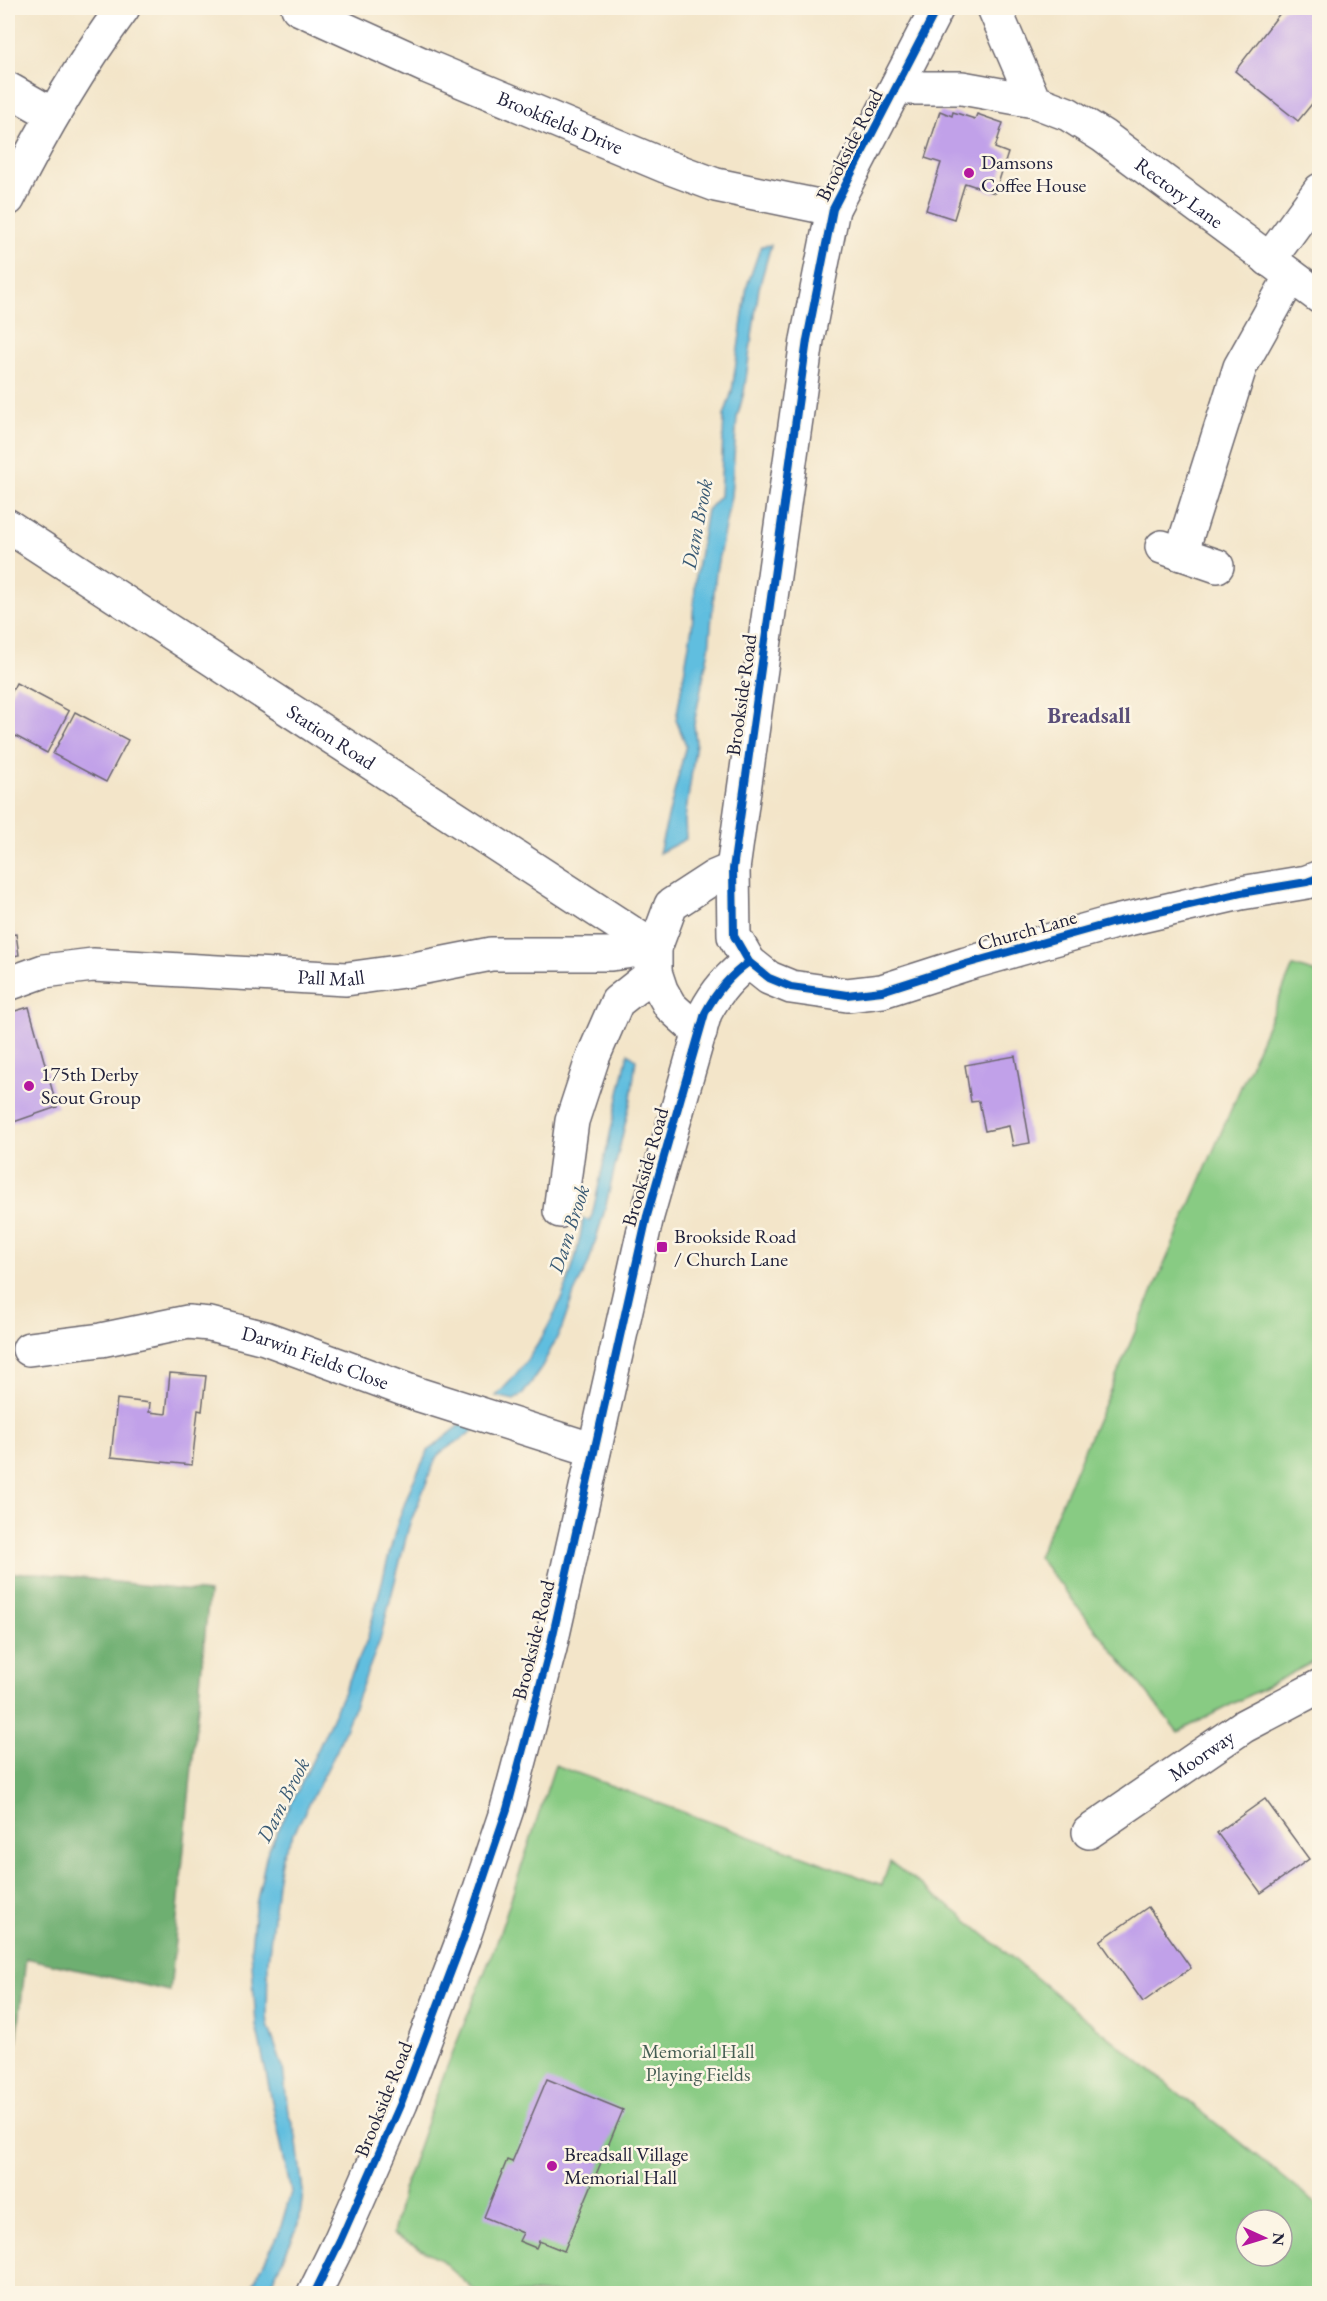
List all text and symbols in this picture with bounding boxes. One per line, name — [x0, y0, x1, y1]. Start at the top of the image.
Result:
street label: Brookfields Drive — [493, 84, 627, 160]
street label: Brookside Road — [810, 84, 889, 205]
place label: Damsons Coffee House — [981, 149, 1087, 198]
street label: Rectory Lane — [1130, 151, 1229, 234]
marker: Damsons Coffee House — [962, 166, 976, 180]
water label: Dam Brook — [674, 476, 719, 572]
street label: Brookside Road — [720, 632, 763, 757]
street label: Station Road — [282, 698, 381, 776]
district label: Breadsall — [1047, 701, 1131, 730]
street label: Church Lane — [974, 903, 1080, 957]
street label: Pall Mall — [297, 963, 366, 992]
place label: 175th Derby Scout Group — [41, 1061, 141, 1110]
marker: 175th Derby Scout Group — [22, 1079, 36, 1093]
street label: Brookside Road — [616, 1104, 675, 1229]
water label: Dam Brook — [541, 1181, 596, 1277]
place label: Brookside Road / Church Lane — [674, 1223, 797, 1272]
marker: Brookside Road / Church Lane — [655, 1240, 669, 1254]
street label: Darwin Fields Close — [239, 1320, 393, 1395]
street label: Brookside Road — [506, 1577, 561, 1703]
street label: Moorway — [1163, 1723, 1239, 1787]
water label: Dam Brook — [249, 1752, 316, 1848]
street label: Brookside Road — [348, 2037, 418, 2161]
park label: Memorial Hall Playing Fields — [641, 2038, 755, 2087]
place label: Breadsall Village Memorial Hall — [564, 2141, 689, 2190]
marker: Breadsall Village Memorial Hall — [545, 2159, 559, 2173]
north arrow — [1234, 2208, 1294, 2268]
text: N — [1268, 2232, 1289, 2246]

